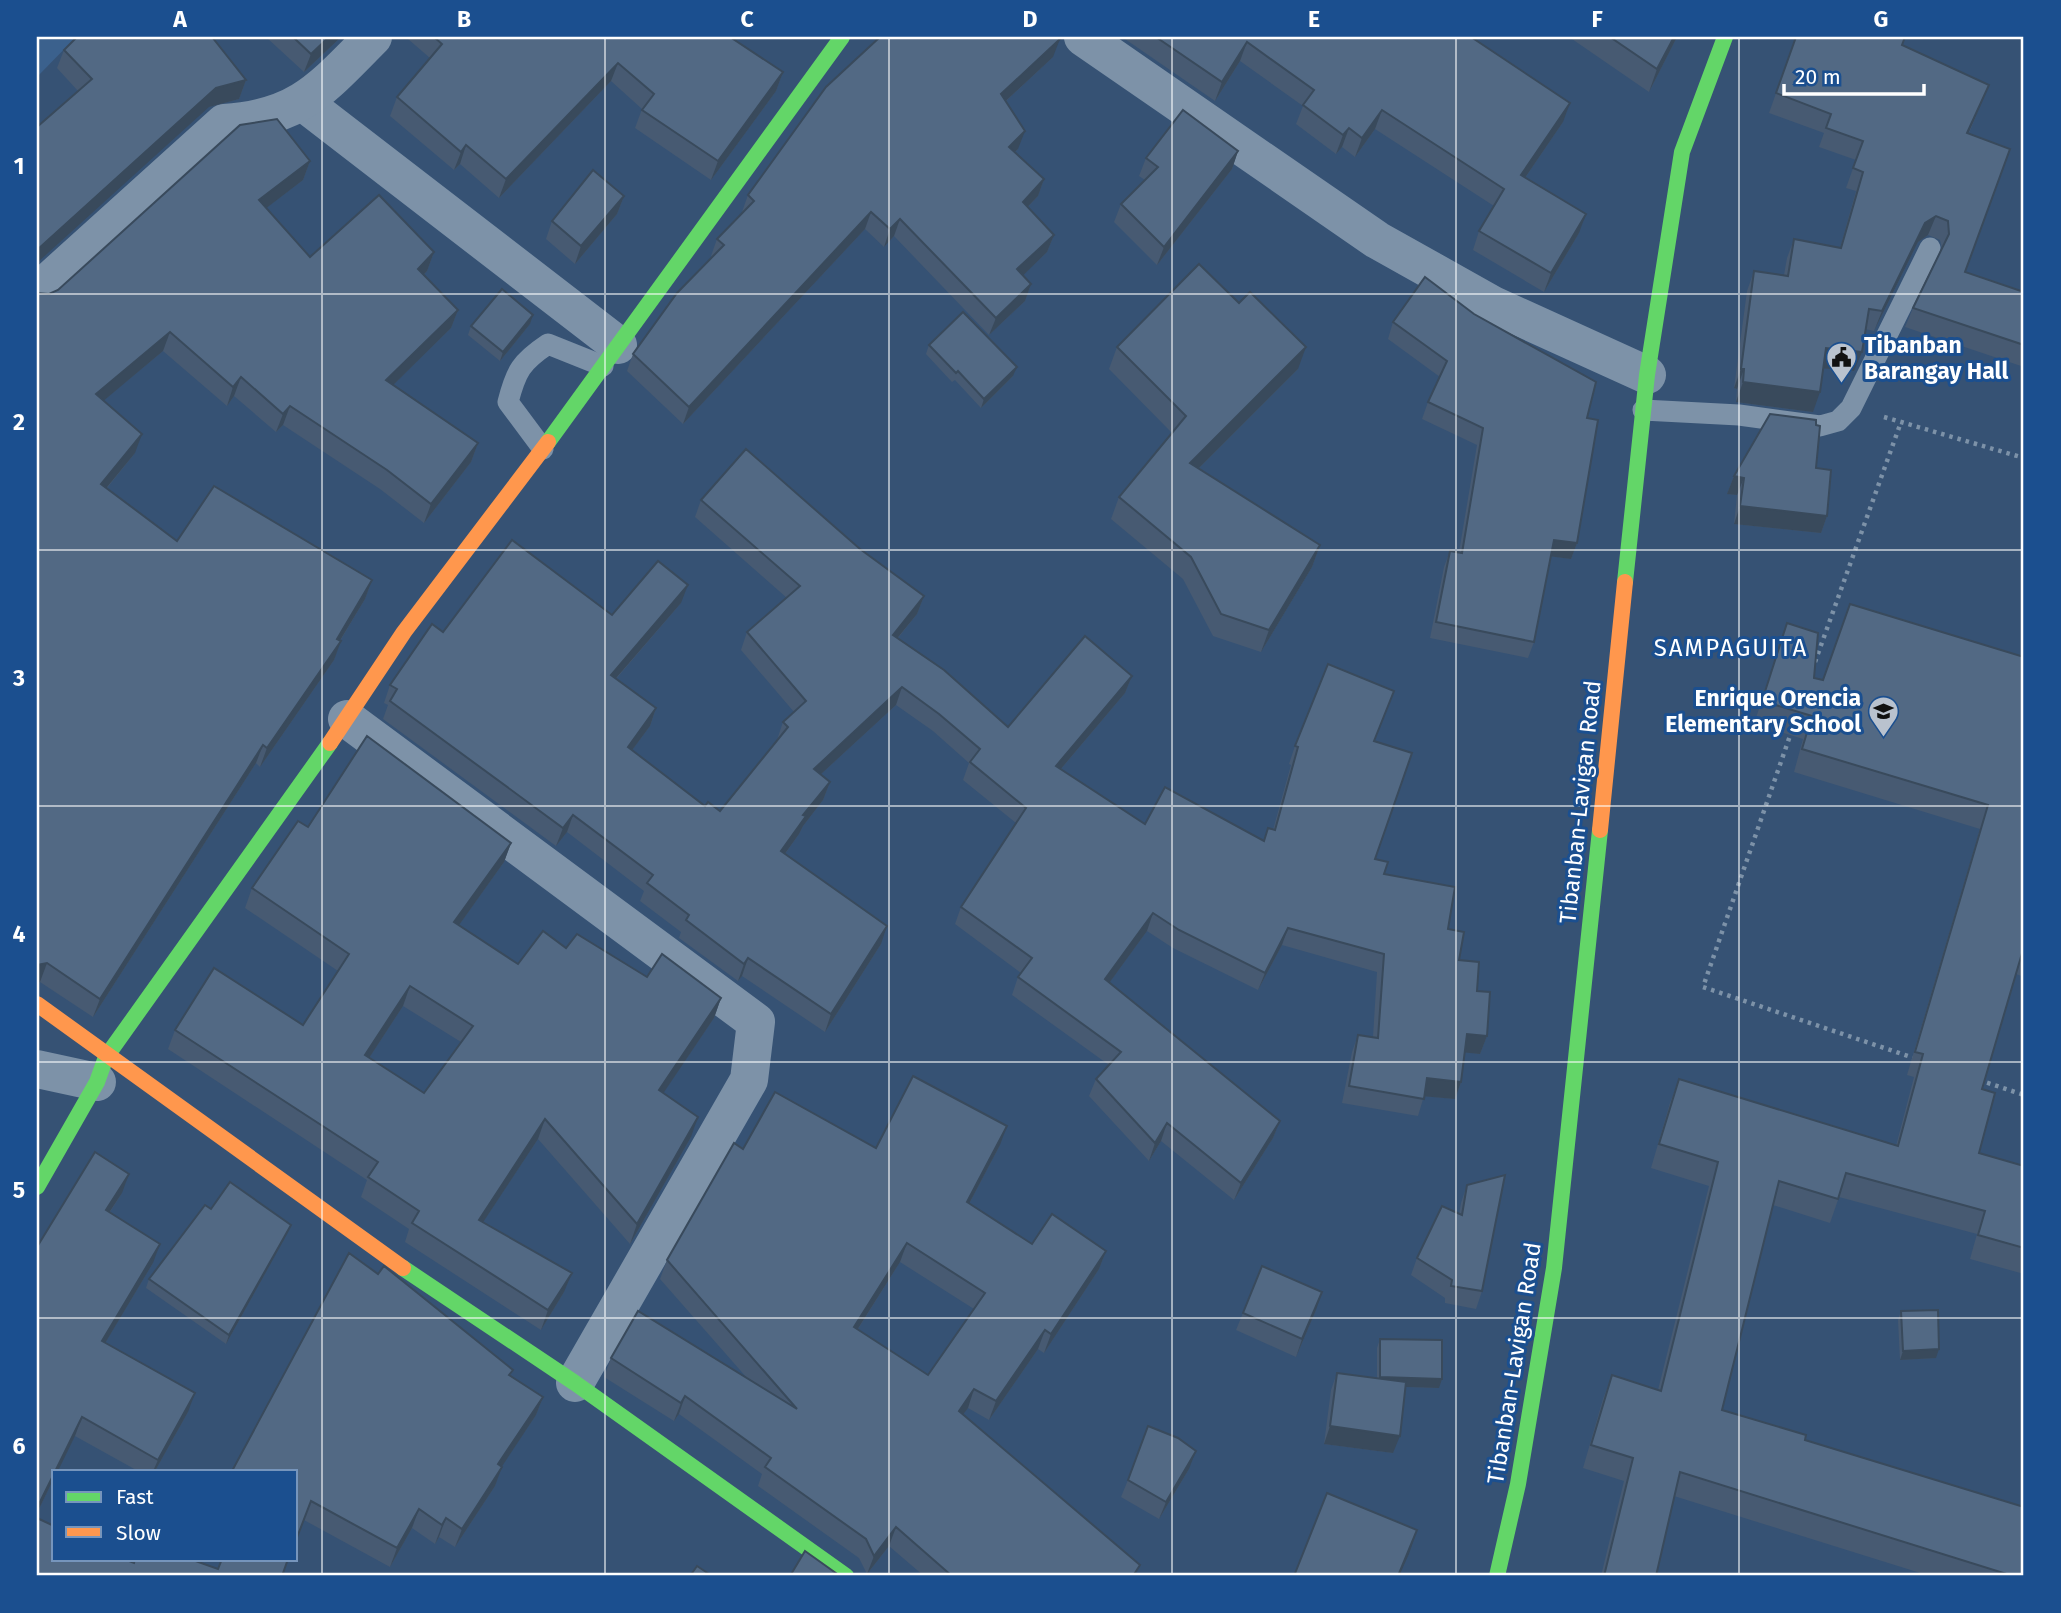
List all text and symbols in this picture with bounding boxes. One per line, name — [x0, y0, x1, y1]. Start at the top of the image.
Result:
text: A — [172, 5, 187, 33]
text: B — [457, 5, 471, 33]
text: C — [740, 5, 754, 33]
text: D — [1023, 5, 1038, 33]
text: E — [1308, 5, 1320, 33]
text: F — [1591, 5, 1603, 33]
text: G — [1874, 5, 1888, 33]
scale bar — [1784, 52, 1924, 96]
text: 20 m — [1795, 64, 1841, 90]
text: 1 — [14, 152, 24, 180]
place label: Tibanban Barangay Hall — [1864, 331, 2008, 385]
public building icon: Tibanban Barangay Hall — [1824, 341, 1858, 385]
text: 2 — [13, 408, 25, 436]
district label: SAMPAGUITA — [1654, 634, 1808, 662]
text: 3 — [12, 664, 25, 692]
street label: Tibanban-Lavigan Road — [1553, 679, 1607, 925]
place label: Enrique Orencia Elementary School — [1665, 684, 1861, 738]
school or university icon: Enrique Orencia Elementary School — [1867, 694, 1901, 738]
text: 4 — [13, 920, 26, 948]
text: 5 — [13, 1176, 25, 1204]
street label: Tibanban-Lavigan Road — [1481, 1240, 1547, 1486]
text: 6 — [13, 1432, 26, 1460]
legend — [52, 1470, 298, 1560]
text: Fast — [116, 1484, 154, 1510]
text: Slow — [116, 1520, 161, 1546]

